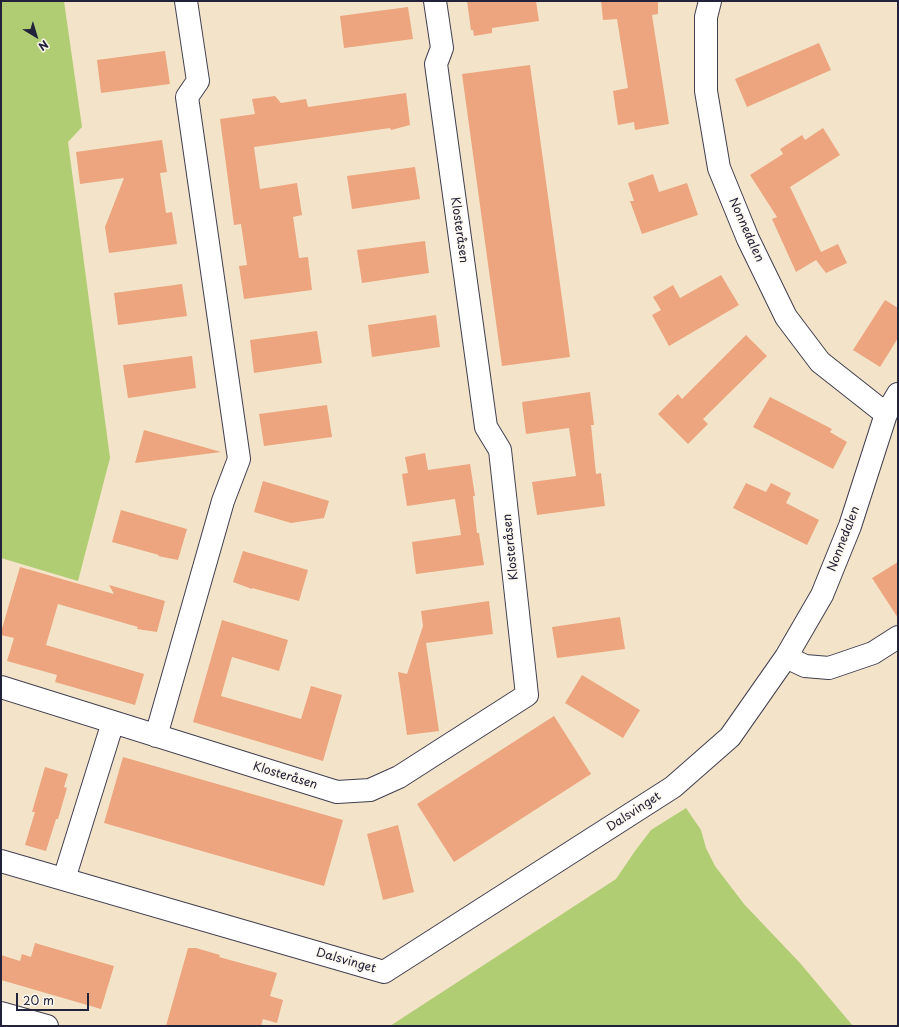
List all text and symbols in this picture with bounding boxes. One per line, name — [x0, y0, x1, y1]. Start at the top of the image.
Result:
north arrow — [16, 16, 56, 56]
text: N — [35, 36, 52, 55]
street label: Klosteråsen — [447, 196, 471, 264]
street label: Nonnedalen — [725, 196, 767, 264]
street label: Nonnedalen — [825, 504, 863, 574]
street label: Klosteråsen — [500, 513, 522, 581]
street label: Klosteråsen — [251, 759, 319, 793]
street label: Dalsvinget — [604, 789, 664, 835]
street label: Dalsvinget — [314, 946, 378, 976]
scale bar — [18, 985, 91, 1011]
text: 20 m — [23, 991, 54, 1009]

